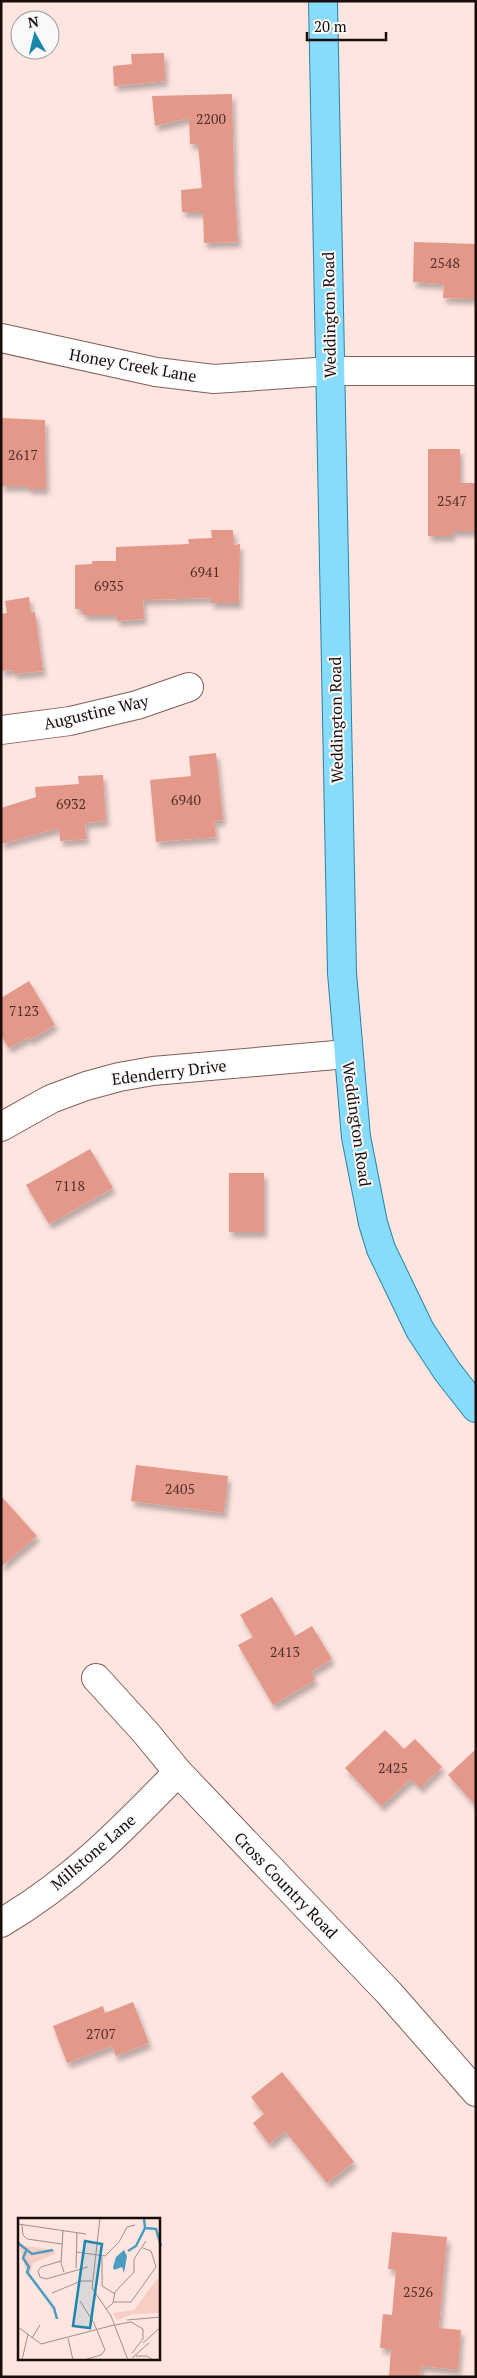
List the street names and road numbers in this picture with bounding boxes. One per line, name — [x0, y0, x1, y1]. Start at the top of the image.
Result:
street label: Weddington Road — [317, 252, 341, 378]
street label: Honey Creek Lane — [68, 343, 198, 387]
street label: Weddington Road — [324, 657, 348, 783]
street label: Augustine Way — [41, 689, 151, 735]
street label: Edenderry Drive — [110, 1054, 228, 1090]
street label: Weddington Road — [337, 1060, 377, 1188]
street label: Millstone Lane — [46, 1809, 140, 1895]
street label: Cross Country Road — [229, 1827, 343, 1943]

